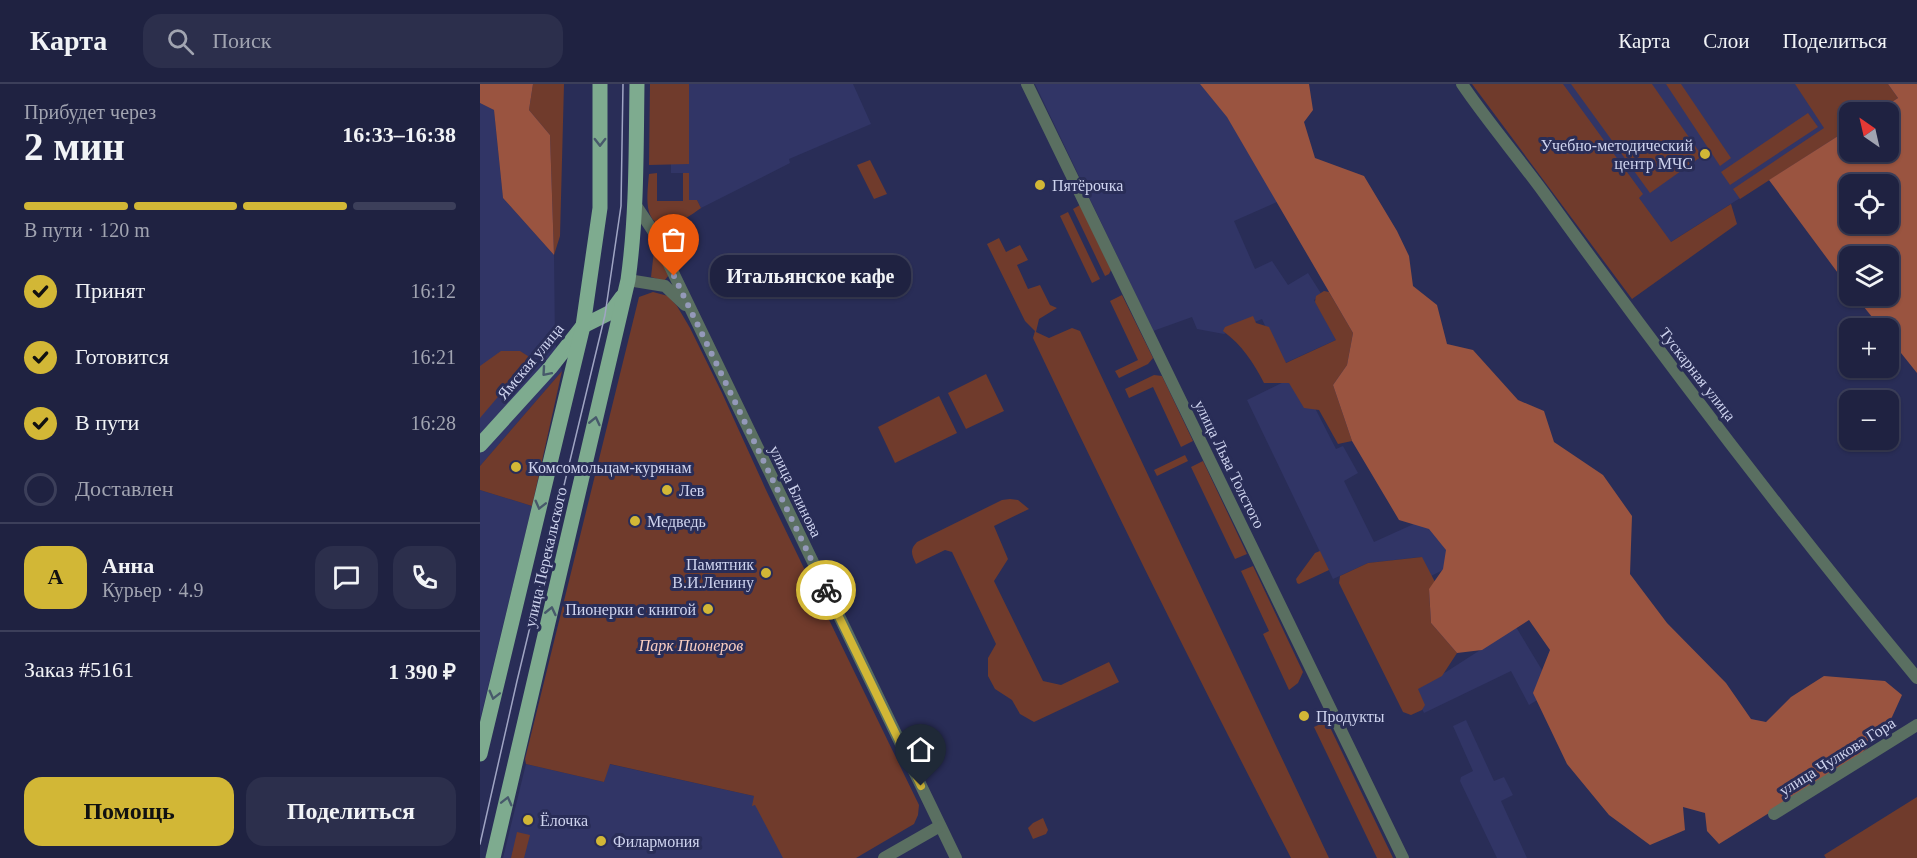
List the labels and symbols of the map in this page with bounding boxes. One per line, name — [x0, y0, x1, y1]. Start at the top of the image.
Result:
north arrow — [1839, 102, 1899, 162]
place label: Учебно-методический центр МЧС — [1541, 137, 1693, 173]
one-way arrow — [594, 138, 606, 147]
marker: Учебно-методический центр МЧС — [1698, 147, 1712, 161]
place label: Пятёрочка — [1052, 177, 1123, 195]
marker: Пятёрочка — [1033, 178, 1047, 192]
pin — [648, 214, 699, 276]
callout: Итальянское кафе — [710, 255, 911, 297]
street label: Ямская улица — [494, 320, 568, 403]
street label: Тускарная улица — [1655, 324, 1739, 425]
one-way arrow — [542, 365, 553, 376]
street label: улица Льва Толстого — [1190, 397, 1268, 532]
one-way arrow — [588, 416, 601, 426]
street label: улица Блинова — [765, 443, 825, 540]
place label: Комсомольцам-курянам — [528, 459, 692, 477]
marker: Комсомольцам-курянам — [509, 460, 523, 474]
place label: Лев — [679, 482, 705, 499]
marker: Лев — [660, 483, 674, 497]
street label: улица Перекальского — [521, 485, 571, 629]
one-way arrow — [534, 500, 547, 510]
place label: Медведь — [647, 513, 706, 531]
marker: Медведь — [628, 514, 642, 528]
place label: Памятник В.И.Ленину — [672, 556, 754, 592]
courier — [796, 560, 856, 620]
marker: Памятник В.И.Ленину — [759, 566, 773, 580]
place label: Пионерки с книгой — [565, 601, 696, 619]
marker: Пионерки с книгой — [701, 602, 715, 616]
one-way arrow — [544, 606, 557, 616]
park label: Парк Пионеров — [638, 637, 743, 655]
one-way arrow — [489, 690, 502, 700]
place label: Продукты — [1316, 708, 1385, 726]
marker: Продукты — [1297, 709, 1311, 723]
street label: улица Чулкова Гора — [1776, 714, 1899, 800]
pin — [895, 724, 946, 786]
one-way arrow — [500, 796, 513, 806]
place label: Ёлочка — [540, 812, 588, 829]
marker: Ёлочка — [521, 813, 535, 827]
place label: Филармония — [613, 833, 700, 851]
marker: Филармония — [594, 834, 608, 848]

